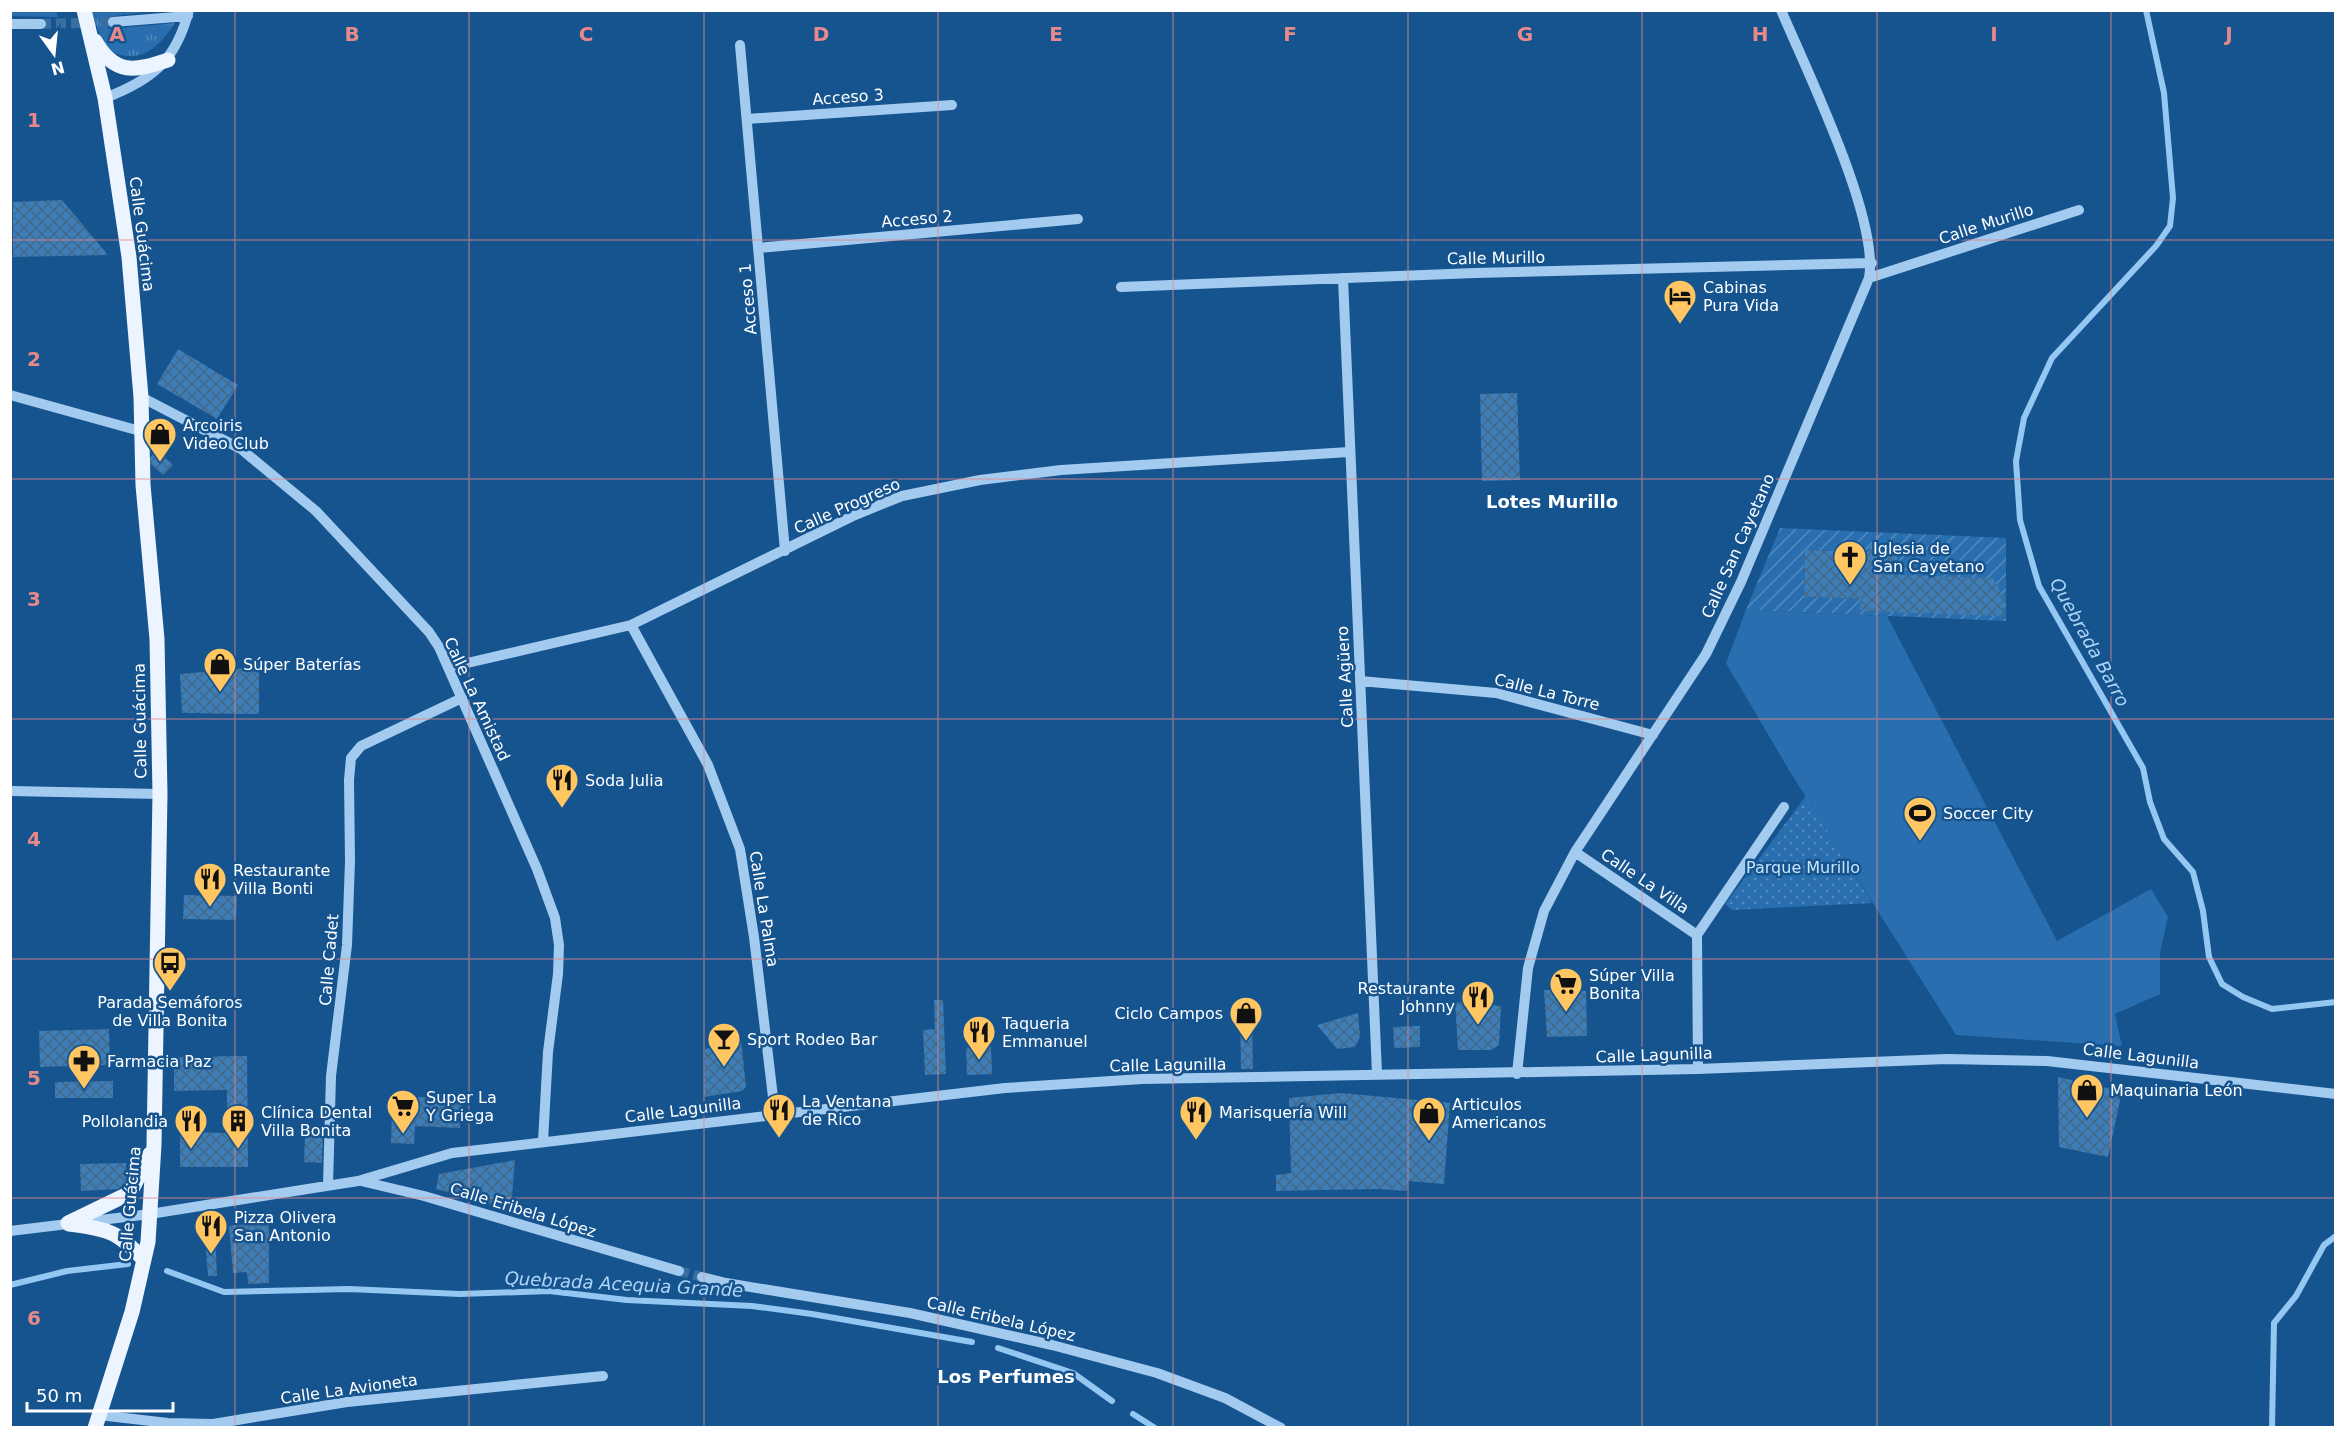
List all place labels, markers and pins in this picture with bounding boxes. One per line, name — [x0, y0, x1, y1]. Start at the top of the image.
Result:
hotel icon: Cabinas Pura Vida — [1662, 278, 1698, 325]
place label: Cabinas Pura Vida — [1703, 278, 1779, 315]
shop icon: Arcoiris Video Club — [142, 416, 178, 463]
place label: Arcoiris Video Club — [183, 416, 269, 453]
church icon: Iglesia de San Cayetano — [1832, 539, 1868, 586]
place label: Iglesia de San Cayetano — [1873, 539, 1984, 576]
shop icon: Súper Baterías — [202, 646, 238, 693]
place label: Súper Baterías — [243, 655, 361, 674]
restaurant icon: Soda Julia — [544, 762, 580, 809]
place label: Soda Julia — [585, 771, 664, 790]
sports icon: Soccer City — [1902, 795, 1938, 842]
place label: Soccer City — [1943, 804, 2033, 823]
restaurant icon: Restaurante Villa Bonti — [192, 861, 228, 908]
place label: Restaurante Villa Bonti — [233, 861, 330, 898]
bus stop icon: Parada Semáforos de Villa Bonita — [152, 945, 188, 992]
supermarket icon: Súper Villa Bonita — [1548, 966, 1584, 1013]
place label: Súper Villa Bonita — [1589, 966, 1675, 1003]
place label: Restaurante Johnny — [1358, 979, 1455, 1016]
restaurant icon: Restaurante Johnny — [1460, 979, 1496, 1026]
place label: Parada Semáforos de Villa Bonita — [97, 993, 243, 1030]
shop icon: Ciclo Campos — [1228, 995, 1264, 1042]
place label: Ciclo Campos — [1114, 1004, 1223, 1023]
restaurant icon: Taqueria Emmanuel — [961, 1014, 997, 1061]
place label: Taqueria Emmanuel — [1001, 1014, 1088, 1051]
bar icon: Sport Rodeo Bar — [706, 1021, 742, 1068]
place label: Sport Rodeo Bar — [747, 1030, 878, 1049]
pharmacy icon: Farmacia Paz — [66, 1043, 102, 1090]
place label: Farmacia Paz — [107, 1052, 212, 1071]
shop icon: Maquinaria León — [2069, 1072, 2105, 1119]
place label: Maquinaria León — [2110, 1081, 2243, 1100]
supermarket icon: Super La Y Griega — [385, 1088, 421, 1135]
place label: Super La Y Griega — [425, 1088, 497, 1125]
restaurant icon: La Ventana de Rico — [761, 1092, 797, 1139]
place label: La Ventana de Rico — [802, 1092, 892, 1129]
restaurant icon: Marisquería Will — [1178, 1094, 1214, 1141]
shop icon: Articulos Americanos — [1411, 1095, 1447, 1142]
place label: Articulos Americanos — [1452, 1095, 1546, 1132]
restaurant icon: Pollolandia — [173, 1103, 209, 1150]
building icon: Clínica Dental Villa Bonita — [220, 1103, 256, 1150]
place label: Clínica Dental Villa Bonita — [261, 1103, 372, 1140]
place label: Marisquería Will — [1219, 1103, 1347, 1122]
place label: Pollolandia — [82, 1112, 168, 1131]
restaurant icon: Pizza Olivera San Antonio — [193, 1208, 229, 1255]
place label: Pizza Olivera San Antonio — [234, 1208, 337, 1245]

